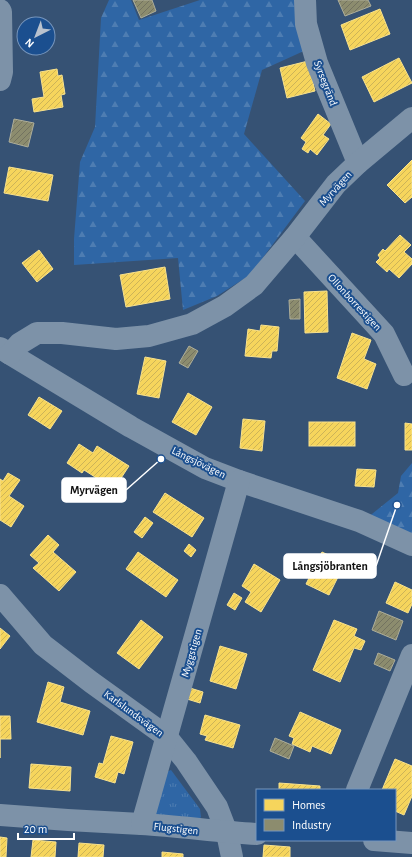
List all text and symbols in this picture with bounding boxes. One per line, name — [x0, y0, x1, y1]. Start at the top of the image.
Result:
north arrow — [16, 16, 56, 56]
text: N — [23, 36, 36, 50]
street label: Syrsegränd — [312, 59, 339, 108]
street label: Myrvägen — [317, 169, 354, 208]
street label: Ollonborrestigen — [326, 272, 383, 333]
street label: Långsjövägen — [170, 445, 227, 480]
callout: Myrvägen — [62, 478, 126, 502]
text: Myrvägen — [70, 484, 118, 497]
callout: Långsjöbranten — [284, 554, 376, 578]
text: Långsjöbranten — [292, 560, 368, 573]
street label: Myggstigen — [179, 628, 204, 679]
street label: Karlslundsvägen — [102, 688, 165, 739]
legend — [256, 789, 396, 841]
text: Homes — [292, 799, 325, 811]
scale bar — [18, 815, 74, 841]
text: Industry — [292, 819, 331, 832]
street label: Flugstigen — [153, 821, 199, 836]
text: 20 m — [24, 823, 47, 835]

